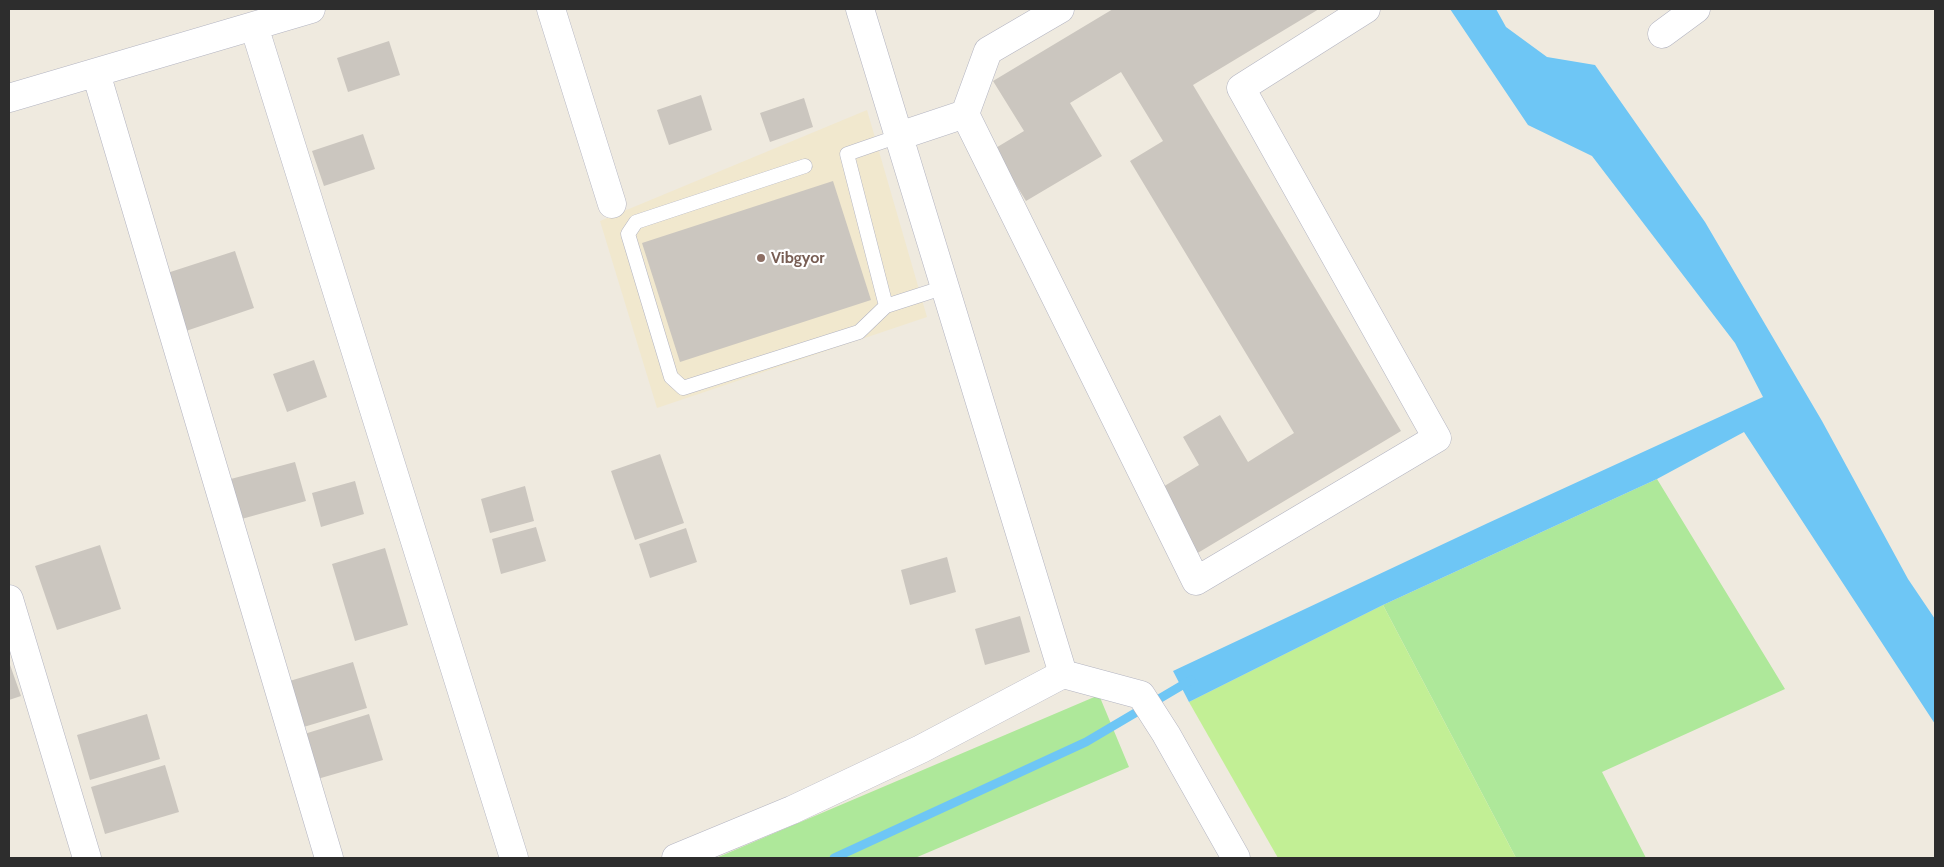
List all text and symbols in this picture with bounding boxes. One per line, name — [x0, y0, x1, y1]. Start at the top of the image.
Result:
place label: Vibgyor — [771, 248, 825, 268]
marker: Vibgyor — [755, 252, 767, 264]

